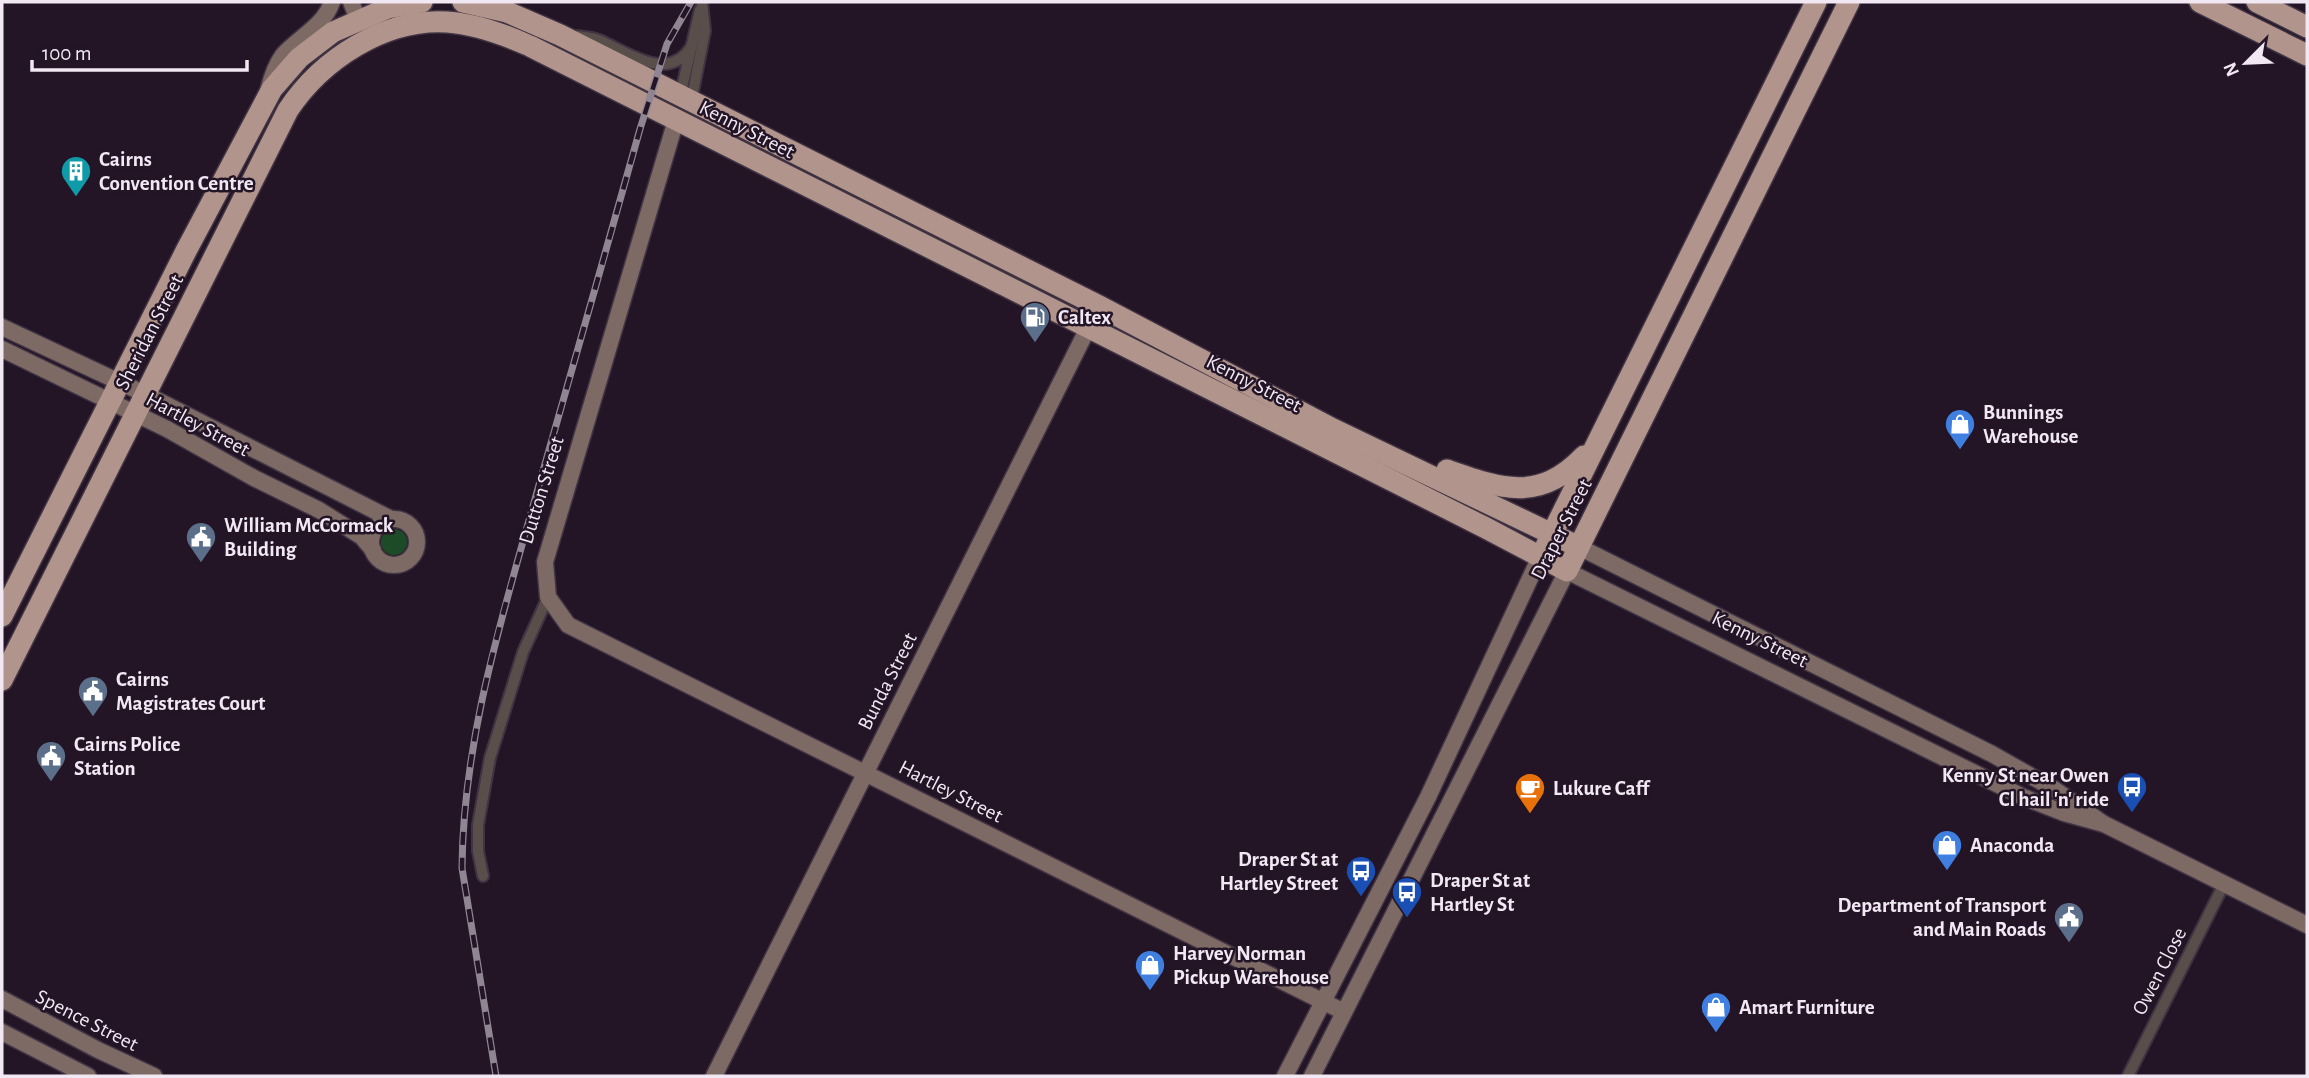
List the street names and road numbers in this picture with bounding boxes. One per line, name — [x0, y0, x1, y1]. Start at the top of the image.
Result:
street label: Kenny Street — [696, 97, 798, 162]
street label: Sheridan Street — [111, 271, 188, 393]
street label: Kenny Street — [1203, 351, 1305, 416]
street label: Hartley Street — [143, 388, 253, 461]
street label: Dutton Street — [515, 434, 568, 546]
street label: Draper Street — [1527, 475, 1596, 583]
street label: Kenny Street — [1709, 607, 1811, 672]
street label: Bunda Street — [854, 629, 921, 733]
street label: Hartley Street — [895, 756, 1006, 827]
street label: Owen Close — [2129, 924, 2190, 1018]
street label: Spence Street — [32, 986, 142, 1055]

